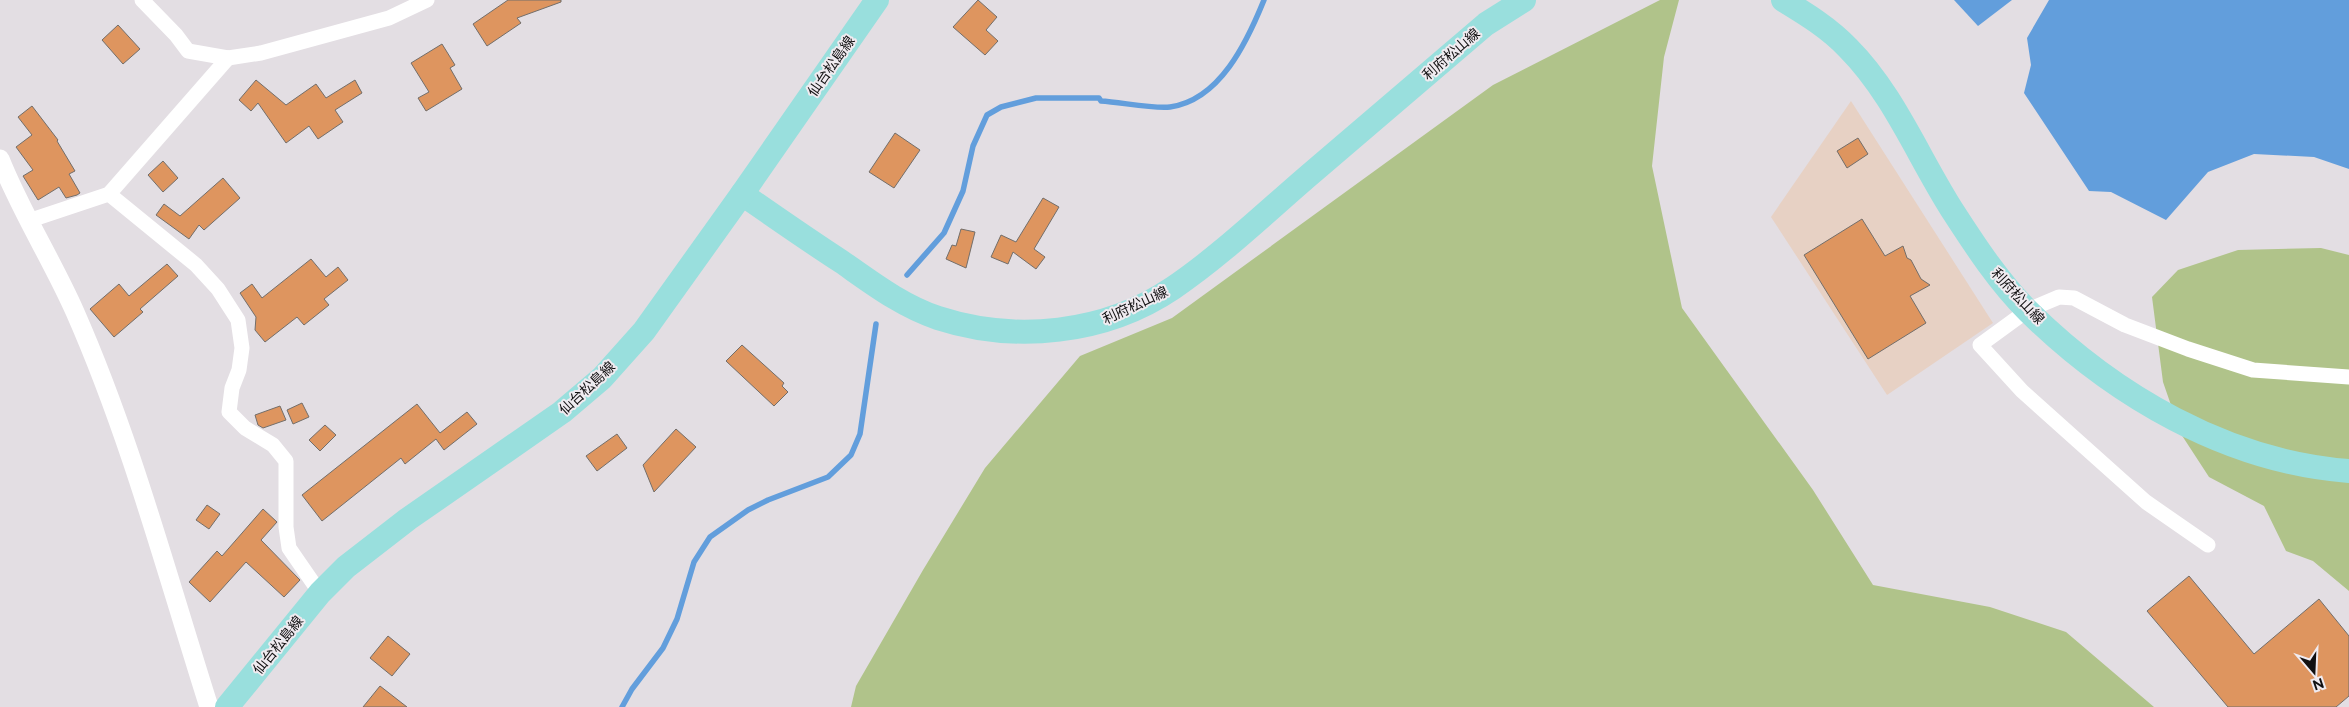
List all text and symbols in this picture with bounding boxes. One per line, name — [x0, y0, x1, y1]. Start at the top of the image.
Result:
street label: 利府松山線 — [1419, 25, 1483, 83]
street label: 仙台松島線 — [804, 33, 858, 99]
street label: 利府松山線 — [1988, 265, 2048, 327]
street label: 利府松山線 — [1100, 283, 1170, 327]
street label: 仙台松島線 — [556, 358, 618, 418]
street label: 仙台松島線 — [250, 613, 306, 677]
north arrow — [2289, 647, 2339, 697]
text: N — [2311, 675, 2326, 694]

